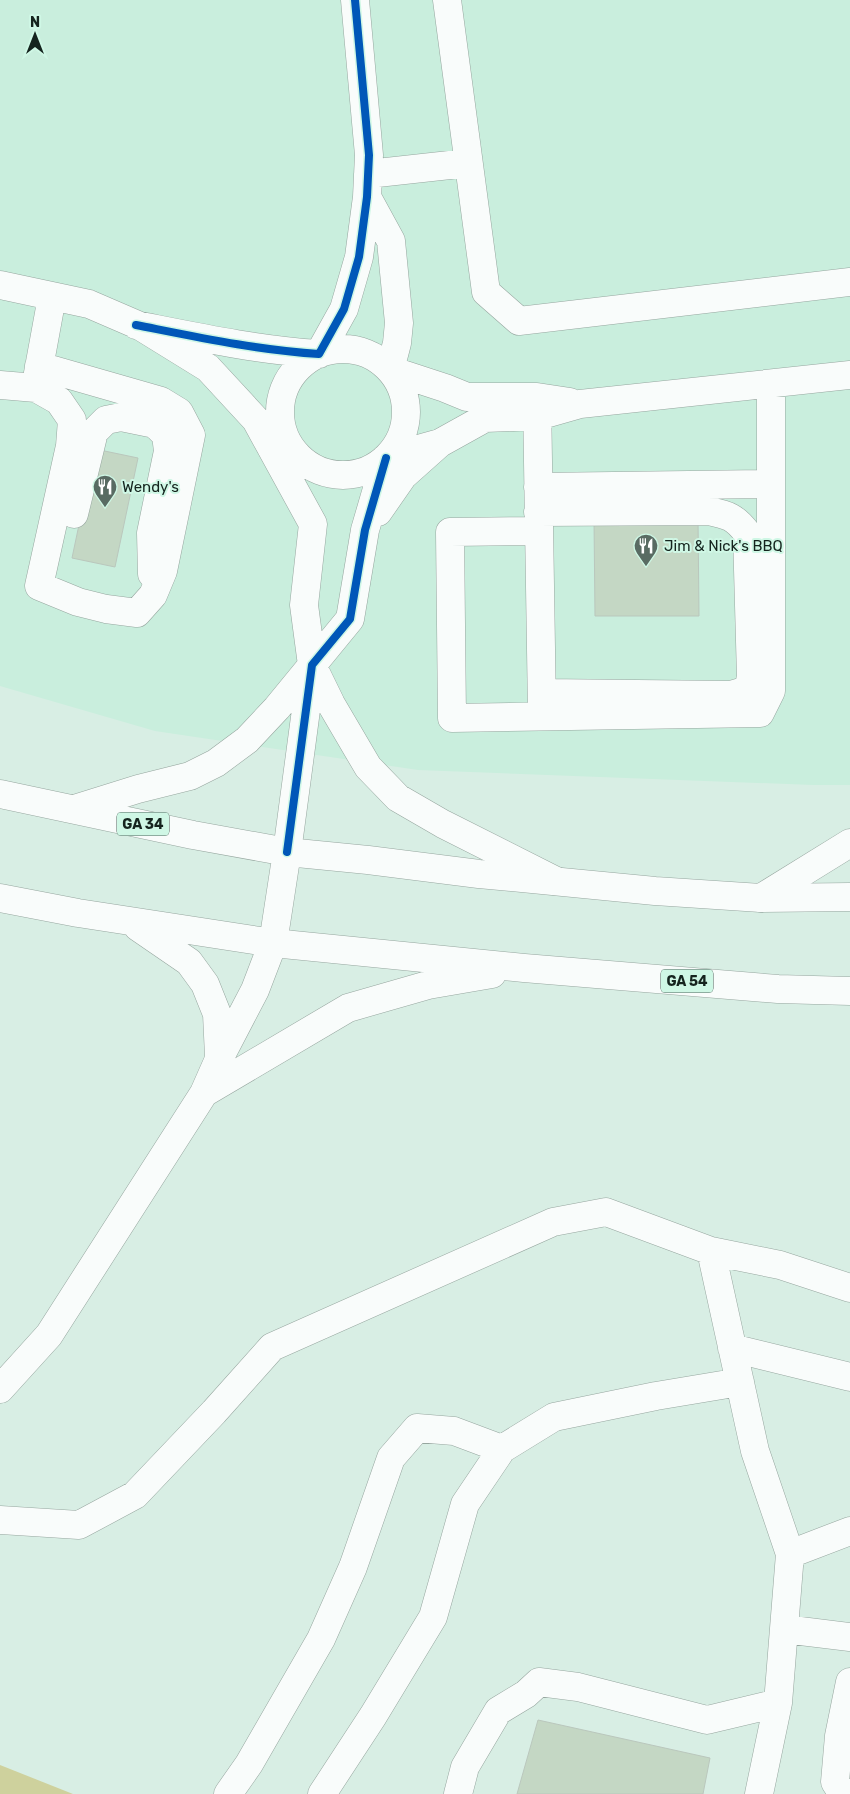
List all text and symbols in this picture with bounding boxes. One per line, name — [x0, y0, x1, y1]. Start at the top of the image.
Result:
north arrow — [10, 10, 60, 60]
text: N — [30, 14, 40, 31]
restaurant icon: Wendy's — [92, 474, 118, 508]
place label: Wendy's — [122, 478, 179, 496]
restaurant icon: Jim & Nick's BBQ — [633, 533, 659, 567]
place label: Jim & Nick's BBQ — [664, 537, 783, 555]
road number: GA 34 — [117, 812, 169, 836]
road number: GA 54 — [661, 969, 713, 992]

